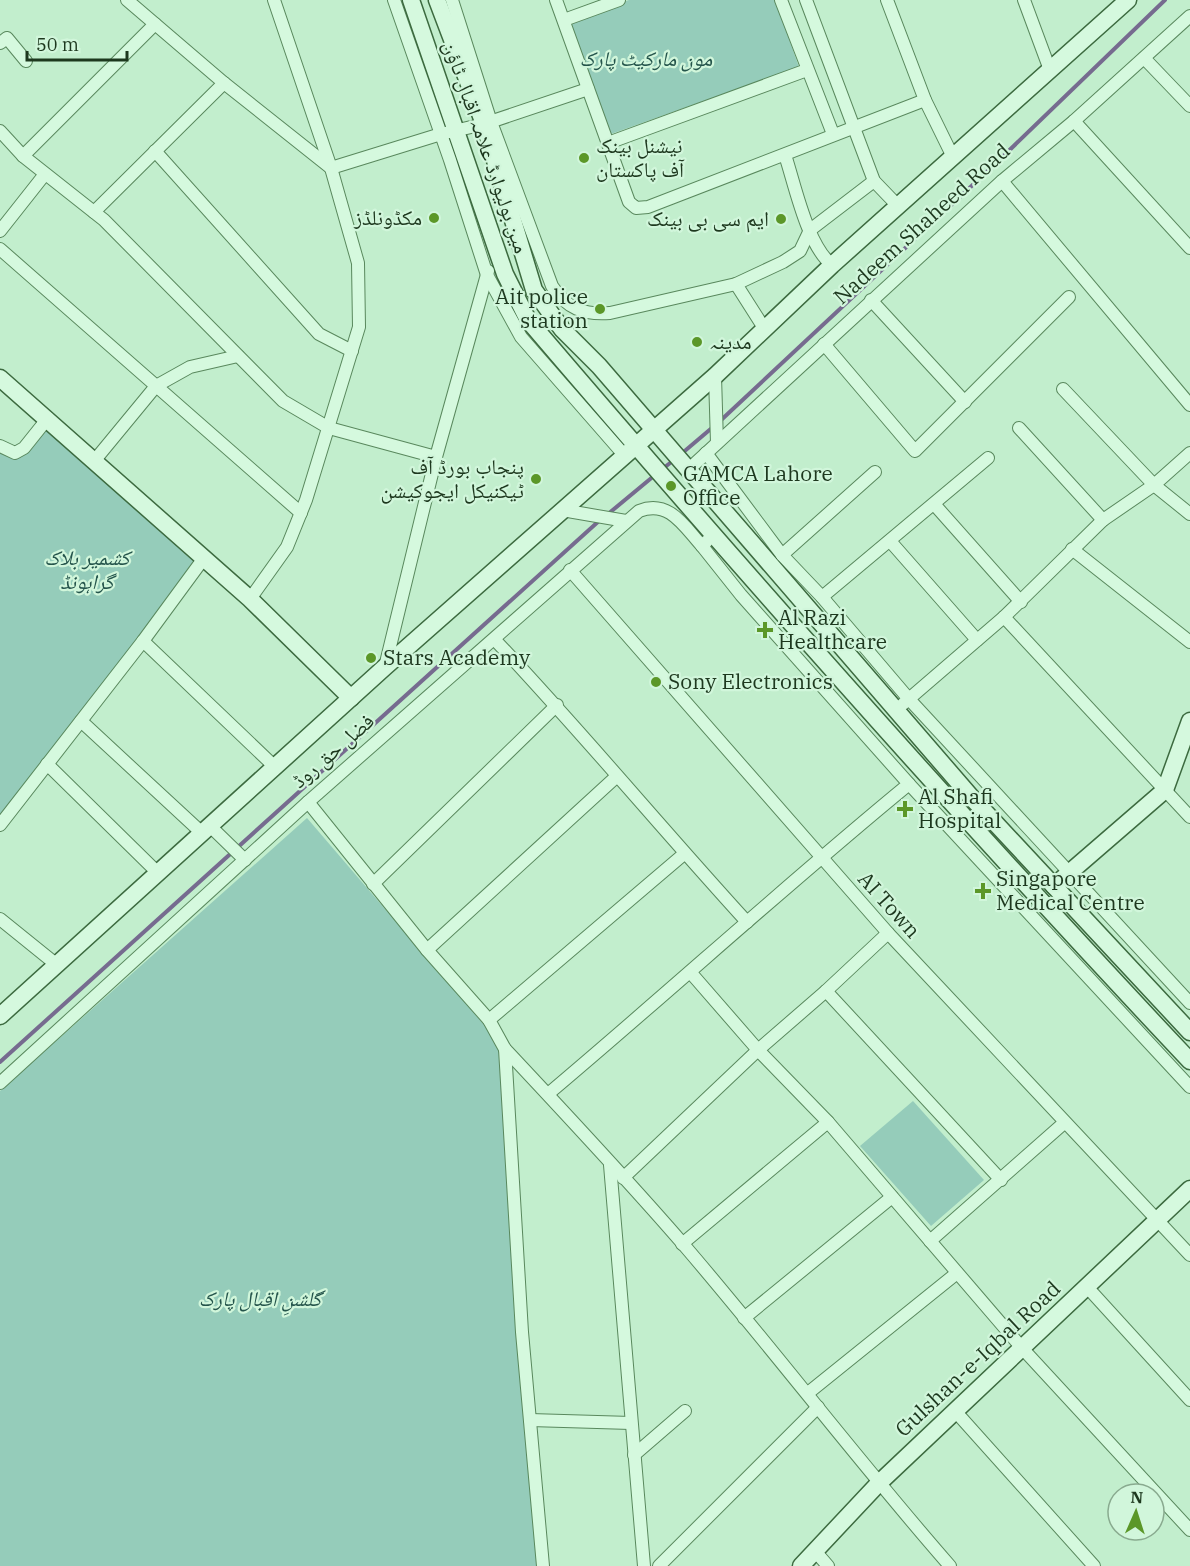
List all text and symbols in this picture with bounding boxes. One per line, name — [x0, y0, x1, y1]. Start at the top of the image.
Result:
scale bar — [27, 24, 128, 62]
text: 50 m — [36, 33, 79, 56]
street label: مین بولیوارڈ علامہ اقبال ٹاؤن — [437, 37, 537, 257]
park label: مون مارکیٹ پارک — [580, 44, 713, 72]
place label: نیشنل بینک آف پاکستان — [596, 131, 685, 183]
street label: Nadeem Shaheed Road — [827, 136, 1016, 310]
marker: نیشنل بینک آف پاکستان — [577, 151, 591, 165]
place label: مکڈونلڈز — [353, 203, 422, 231]
place label: ایم سی بی بینک — [647, 204, 769, 233]
marker: مکڈونلڈز — [427, 211, 441, 225]
marker: ایم سی بی بینک — [774, 212, 788, 226]
place label: Ait police station — [495, 282, 588, 334]
marker: Ait police station — [593, 302, 607, 316]
place label: مدینہ — [709, 327, 752, 355]
marker: مدینہ — [690, 335, 704, 349]
place label: پنجاب بورڈ آف ٹیکنیکل ایجوکیشن — [380, 452, 524, 504]
place label: GAMCA Lahore Office — [683, 459, 833, 511]
marker: پنجاب بورڈ آف ٹیکنیکل ایجوکیشن — [529, 472, 543, 486]
marker: GAMCA Lahore Office — [664, 479, 678, 493]
park label: کشمیر بلاک ﮔﺮﺍﮨﻮﻧﮉ — [44, 543, 133, 595]
place label: Al Razi Healthcare — [778, 603, 887, 655]
marker: Al Razi Healthcare — [756, 621, 774, 639]
place label: Stars Academy — [383, 643, 531, 671]
marker: Stars Academy — [364, 651, 378, 665]
place label: Sony Electronics — [668, 667, 833, 695]
marker: Sony Electronics — [649, 675, 663, 689]
street label: فضل حق روڈ — [285, 707, 380, 794]
place label: Al Shafi Hospital — [918, 782, 1001, 834]
marker: Al Shafi Hospital — [896, 800, 914, 818]
place label: Singapore Medical Centre — [996, 864, 1145, 916]
street label: AI Town — [852, 865, 927, 944]
marker: Singapore Medical Centre — [974, 882, 992, 900]
street label: Gulshan-e-Iqbal Road — [889, 1274, 1066, 1442]
park label: گلشنِ اقبال پارک — [199, 1284, 326, 1316]
north arrow — [1106, 1482, 1166, 1542]
text: N — [1130, 1487, 1144, 1507]

